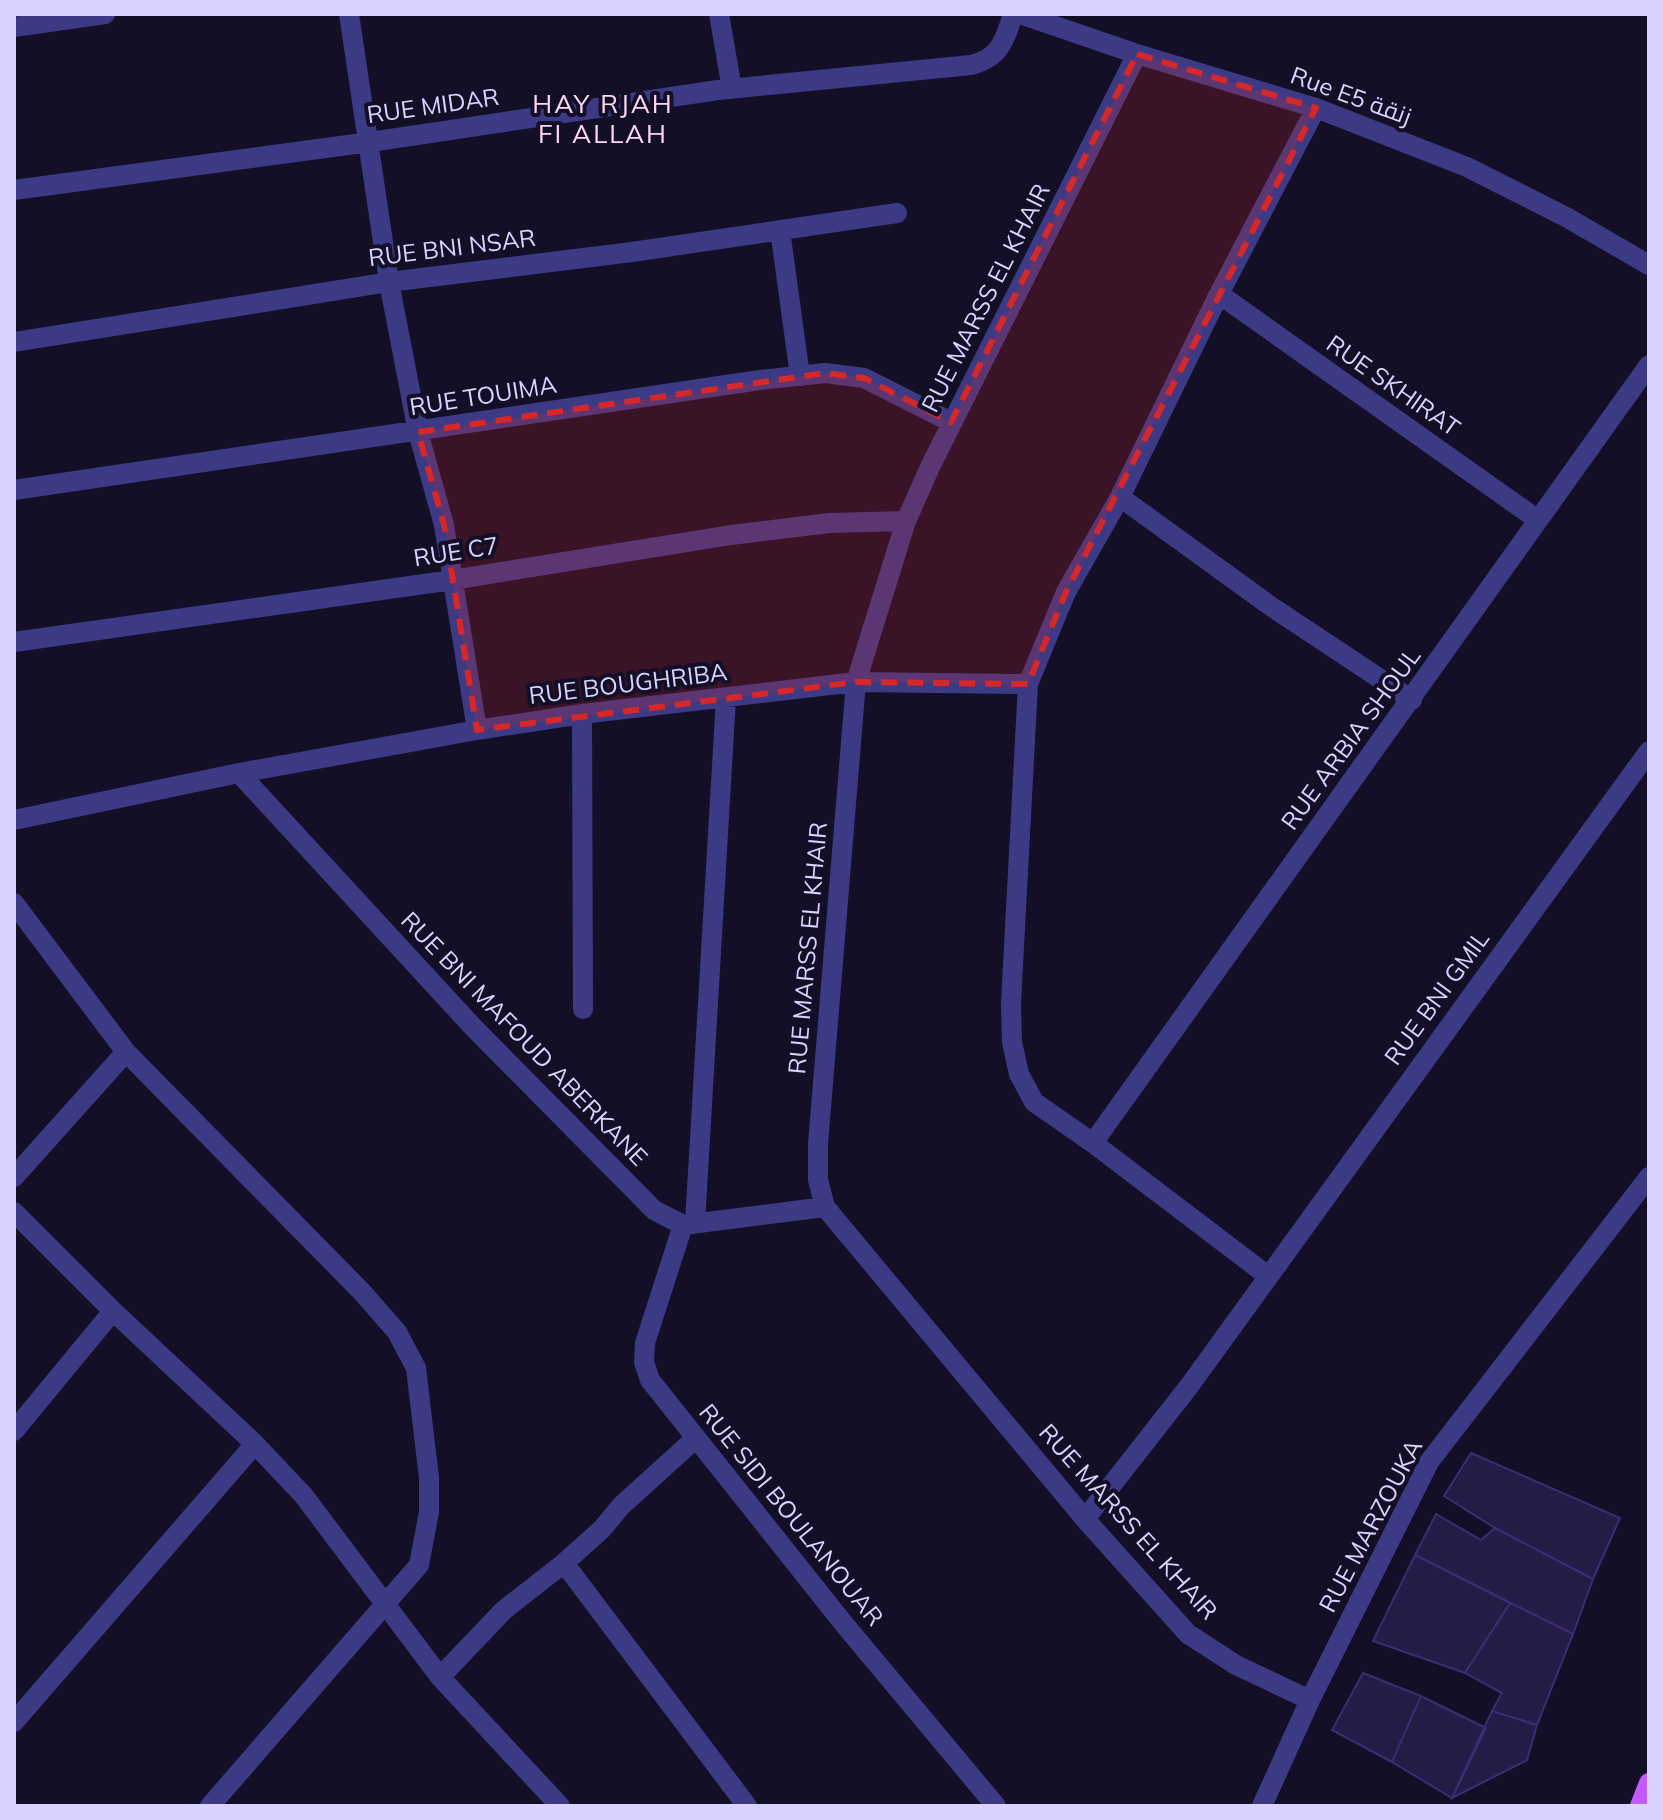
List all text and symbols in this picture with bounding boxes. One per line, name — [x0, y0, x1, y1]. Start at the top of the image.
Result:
street label: Rue E5 زنقة — [1287, 59, 1416, 131]
street label: RUE MIDAR — [365, 81, 501, 129]
district label: HAY RJAH FI ALLAH — [532, 87, 674, 150]
street label: RUE MARSS EL KHAIR — [914, 178, 1056, 417]
street label: RUE BNI NSAR — [367, 222, 537, 272]
street label: RUE SKHIRAT — [1321, 328, 1466, 442]
street label: RUE TOUIMA — [407, 369, 559, 421]
street label: RUE C7 — [411, 530, 500, 573]
street label: RUE ARBIA SHOUL — [1274, 642, 1426, 835]
street label: RUE BOUGHRIBA — [527, 656, 729, 710]
street label: RUE MARSS EL KHAIR — [781, 821, 833, 1075]
street label: RUE BNI MAFOUD ABERKANE — [395, 905, 654, 1172]
street label: RUE BNI GMIL — [1377, 924, 1495, 1070]
street label: RUE SIDI BOULANOUAR — [693, 1397, 891, 1631]
street label: RUE MARSS EL KHAIR — [1033, 1417, 1225, 1625]
street label: RUE MARZOUKA — [1312, 1434, 1428, 1617]

